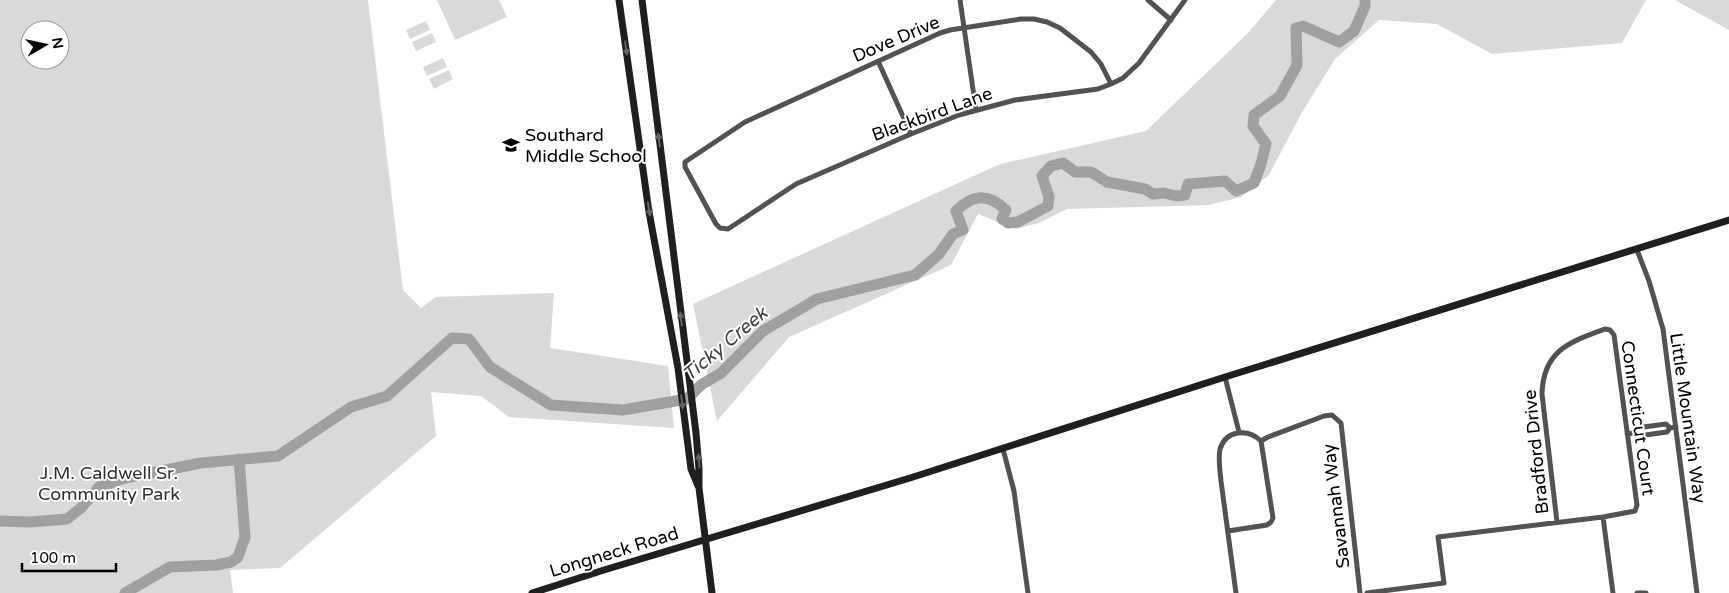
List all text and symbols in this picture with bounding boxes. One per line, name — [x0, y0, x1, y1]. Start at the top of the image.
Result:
street label: Dove Drive — [849, 11, 943, 67]
north arrow — [20, 20, 70, 70]
text: N — [48, 36, 67, 50]
one-way arrow — [622, 41, 630, 57]
street label: Blackbird Lane — [869, 82, 995, 146]
place label: Southard Middle School — [525, 124, 647, 167]
one-way arrow — [655, 132, 663, 148]
school or university icon: Southard Middle School — [501, 135, 521, 155]
one-way arrow — [645, 202, 653, 218]
water label: Ticky Creek — [678, 301, 773, 386]
one-way arrow — [677, 311, 685, 327]
street label: Little Mountain Way — [1665, 331, 1711, 505]
street label: Connecticut Court — [1616, 339, 1660, 497]
street label: Bradford Drive — [1519, 389, 1553, 515]
one-way arrow — [678, 394, 686, 410]
street label: Savannah Way — [1317, 442, 1355, 570]
one-way arrow — [694, 452, 702, 468]
park label: J.M. Caldwell Sr. Community Park — [38, 462, 180, 505]
street label: Longneck Road — [547, 522, 681, 582]
scale bar — [22, 540, 116, 572]
text: 100 m — [30, 549, 76, 567]

